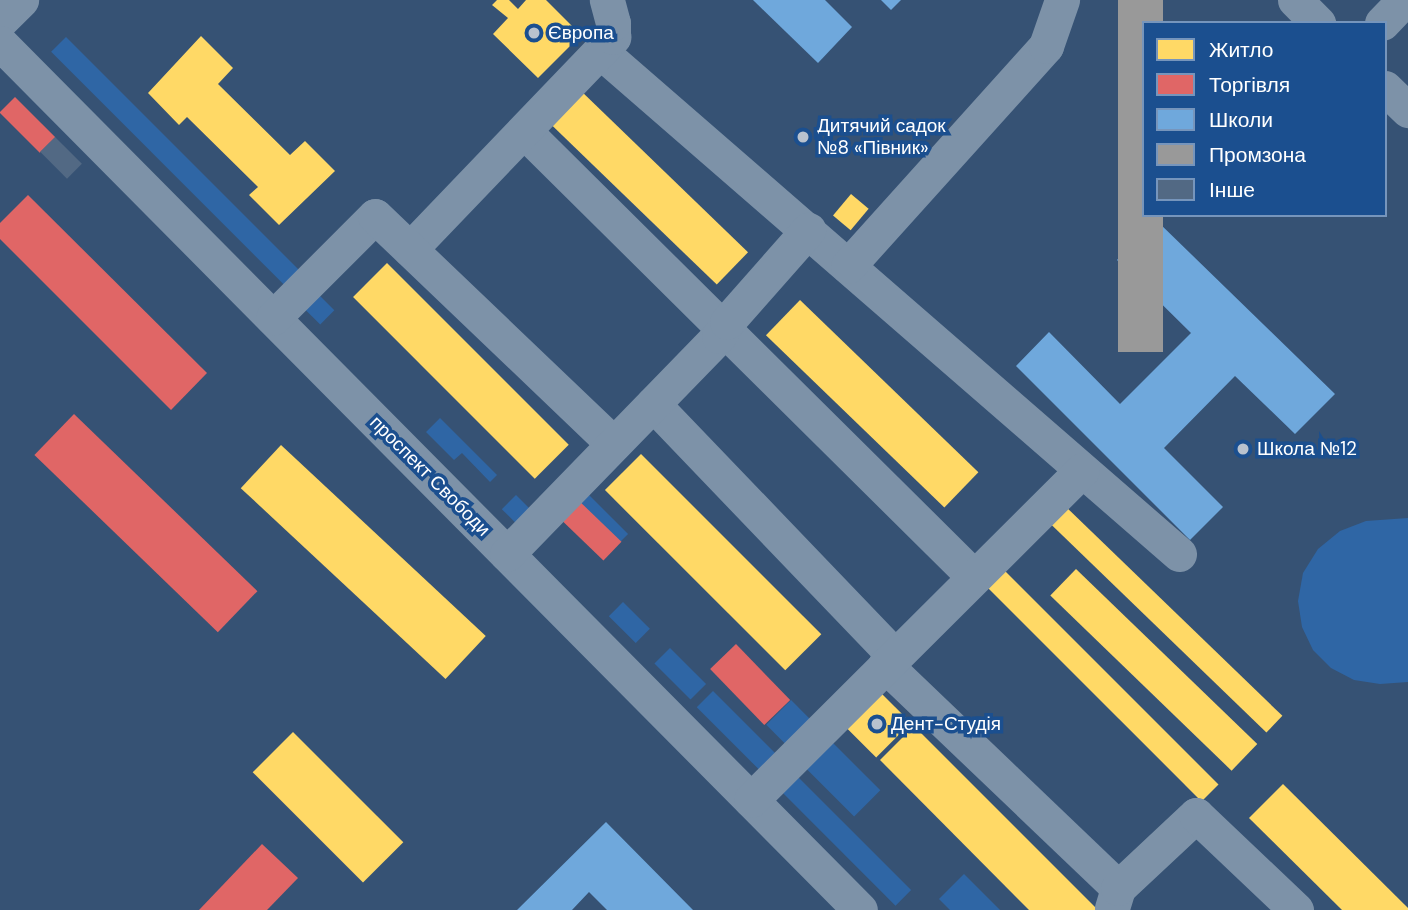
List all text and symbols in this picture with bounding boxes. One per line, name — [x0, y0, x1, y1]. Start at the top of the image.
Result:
legend — [1142, 21, 1387, 217]
place label: Європа — [548, 22, 614, 44]
marker: Європа — [526, 25, 542, 41]
text: Житло — [1209, 36, 1273, 64]
text: Торгівля — [1209, 71, 1290, 99]
text: Школи — [1209, 106, 1273, 134]
place label: Дитячий садок №8 «Півник» — [817, 115, 946, 159]
marker: Дитячий садок №8 «Півник» — [795, 129, 811, 145]
text: Промзона — [1209, 141, 1306, 169]
text: Інше — [1209, 176, 1255, 204]
street label: проспект Свободи — [365, 411, 495, 541]
place label: Школа №12 — [1257, 438, 1357, 460]
marker: Школа №12 — [1235, 441, 1251, 457]
place label: Дент-Студія — [891, 713, 1001, 735]
marker: Дент-Студія — [869, 716, 885, 732]

